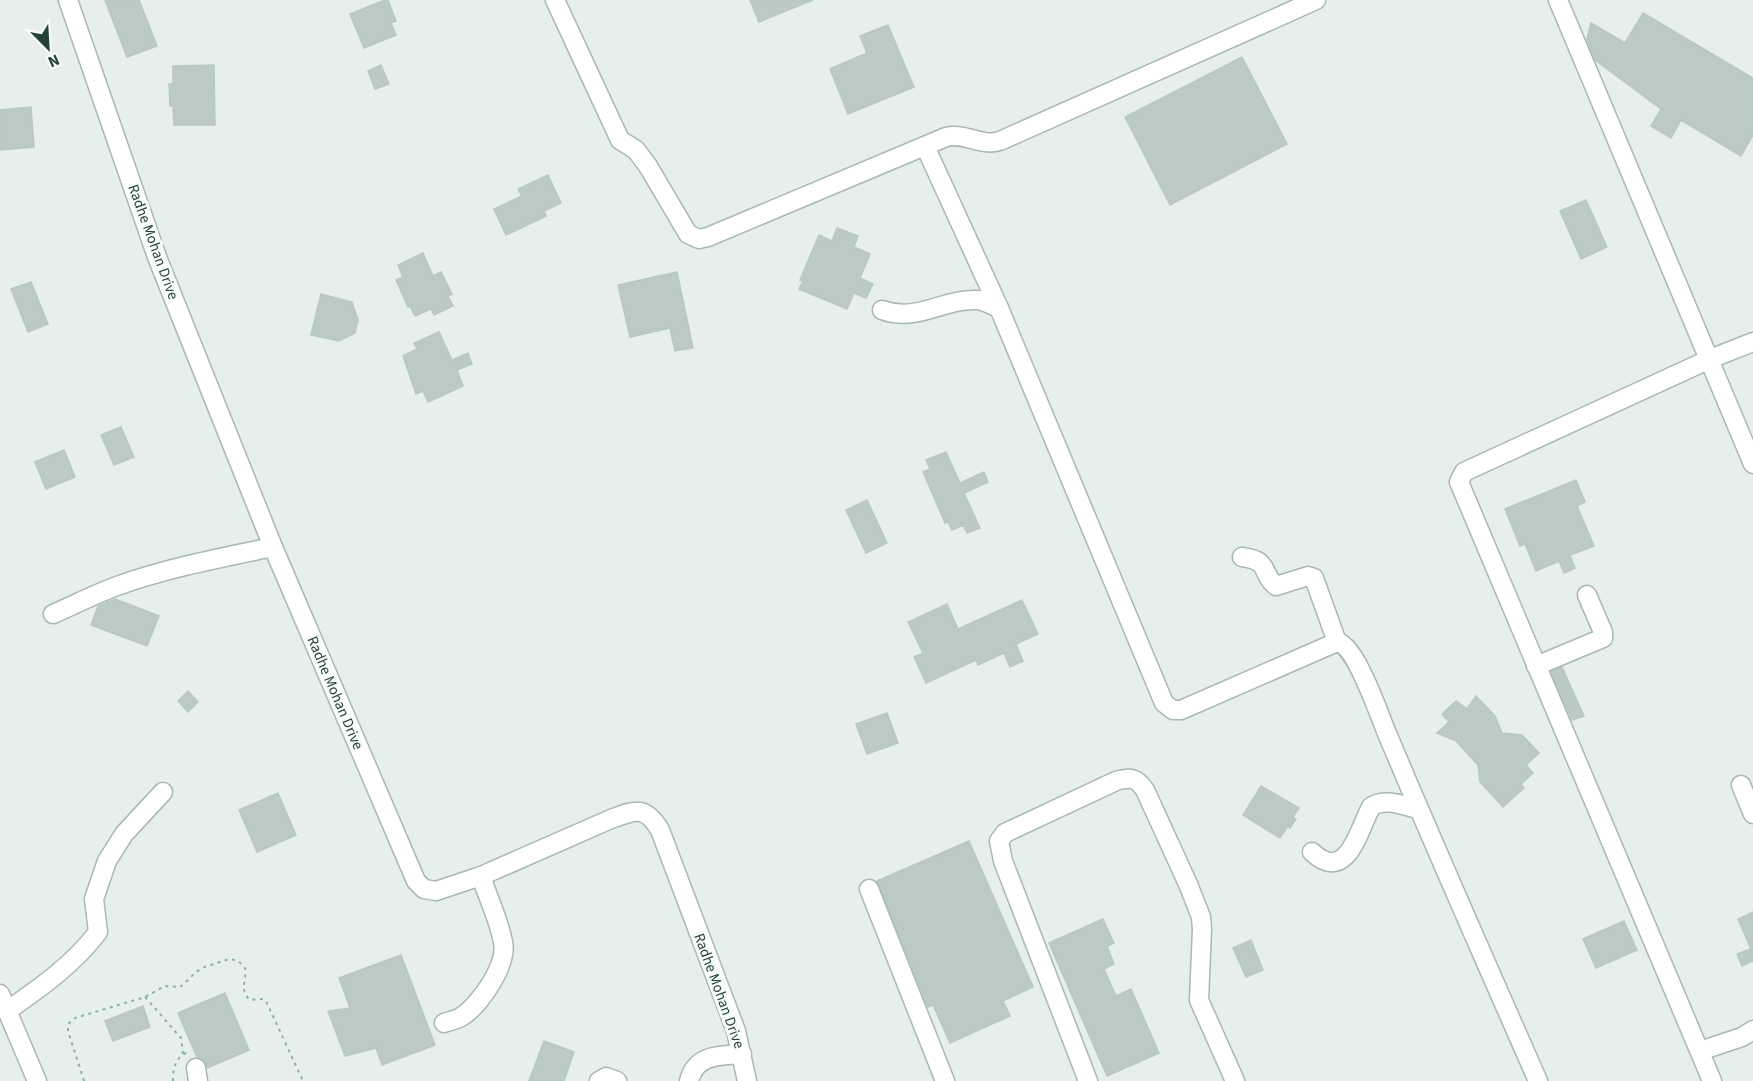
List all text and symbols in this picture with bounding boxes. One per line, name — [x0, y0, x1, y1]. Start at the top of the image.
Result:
north arrow — [18, 18, 78, 78]
text: N — [44, 49, 63, 73]
street label: Radhe Mohan Drive — [122, 181, 184, 303]
street label: Radhe Mohan Drive — [302, 633, 368, 753]
street label: Radhe Mohan Drive — [688, 930, 750, 1052]

